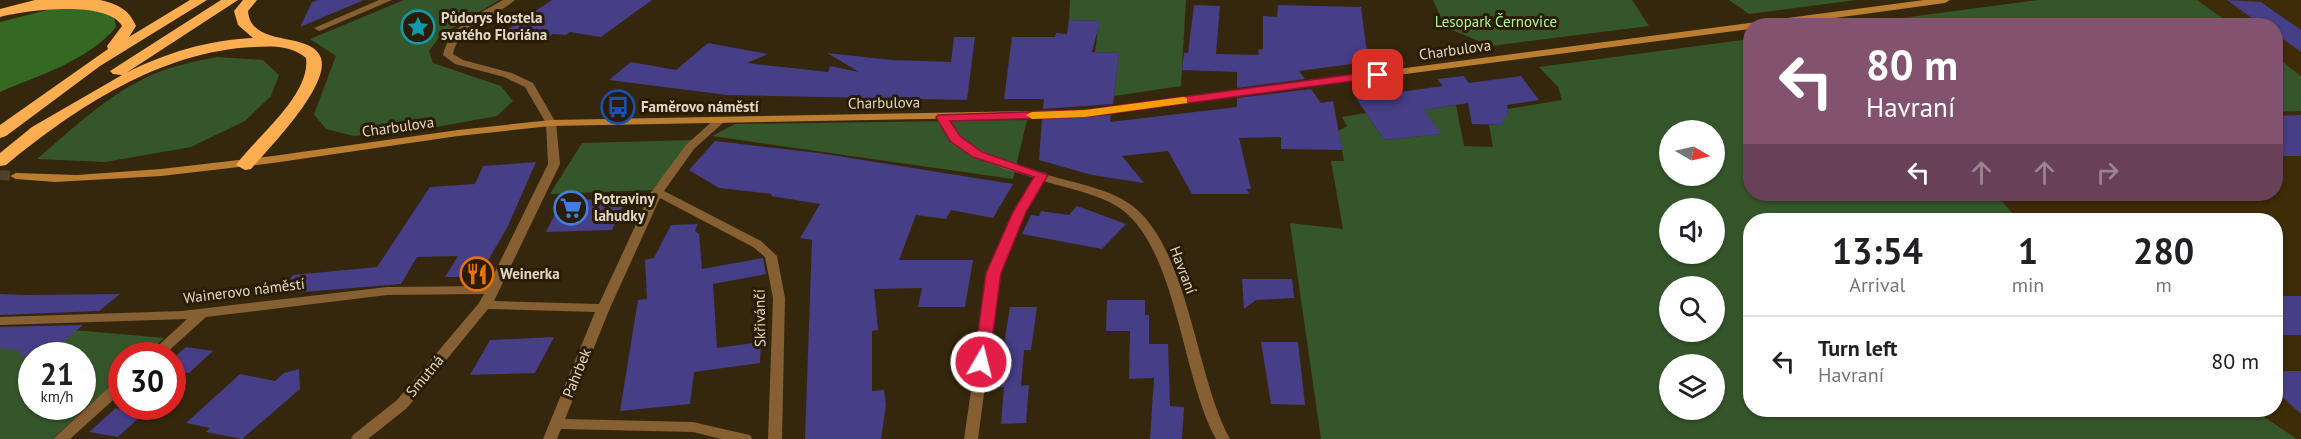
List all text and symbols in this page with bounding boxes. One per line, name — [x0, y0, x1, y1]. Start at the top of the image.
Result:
place label: Půdorys kostela svatého Floriána — [441, 8, 547, 44]
place icon: Půdorys kostela svatého Floriána — [400, 9, 436, 45]
park label: Lesopark Černovice — [1435, 12, 1557, 31]
street label: Charbulova — [1418, 35, 1492, 64]
text: 80 m — [1866, 37, 1958, 92]
icon: left — [1767, 42, 1845, 120]
pin — [1352, 49, 1403, 100]
icon: arrive — [1361, 58, 1394, 91]
bus stop icon: Faměrovo náměstí — [600, 89, 636, 125]
text: Havraní — [1866, 90, 1955, 124]
street label: Charbulova — [848, 92, 920, 113]
place label: Faměrovo náměstí — [641, 97, 759, 116]
street label: Charbulova — [361, 112, 435, 141]
north arrow — [1659, 120, 1725, 186]
map controls — [1659, 120, 1725, 420]
icon: left — [1902, 156, 1935, 189]
icon: ahead — [1965, 156, 1998, 189]
icon: ahead — [2028, 156, 2061, 189]
icon: right — [2091, 156, 2124, 189]
place label: Potraviny lahudky — [594, 189, 655, 225]
supermarket icon: Potraviny lahudky — [553, 190, 589, 226]
button: sound — [1659, 198, 1725, 264]
text: 13:54 — [1832, 227, 1923, 274]
text: 1 — [2018, 227, 2038, 274]
text: 280 — [2133, 227, 2194, 274]
street label: Havraní — [1166, 243, 1201, 296]
restaurant icon: Weinerka — [459, 256, 495, 292]
place label: Weinerka — [500, 264, 560, 283]
text: Arrival — [1849, 272, 1905, 298]
text: min — [2012, 272, 2044, 298]
text: m — [2156, 272, 2172, 298]
street label: Wainerovo náměstí — [182, 274, 306, 307]
button: search — [1659, 276, 1725, 342]
street label: Skřivánčí — [749, 289, 770, 347]
position arrow — [949, 330, 1013, 394]
text: Turn left — [1818, 334, 1898, 362]
speed limit sign: 30 — [108, 342, 186, 420]
street label: Pahrbek — [558, 345, 595, 400]
icon: left — [1767, 345, 1800, 378]
text: 80 m — [2211, 347, 2259, 375]
street label: Smutná — [402, 351, 448, 401]
text: 21 — [40, 354, 74, 393]
button: layers — [1659, 354, 1725, 420]
text: Havraní — [1818, 362, 1884, 388]
text: km/h — [41, 387, 73, 406]

